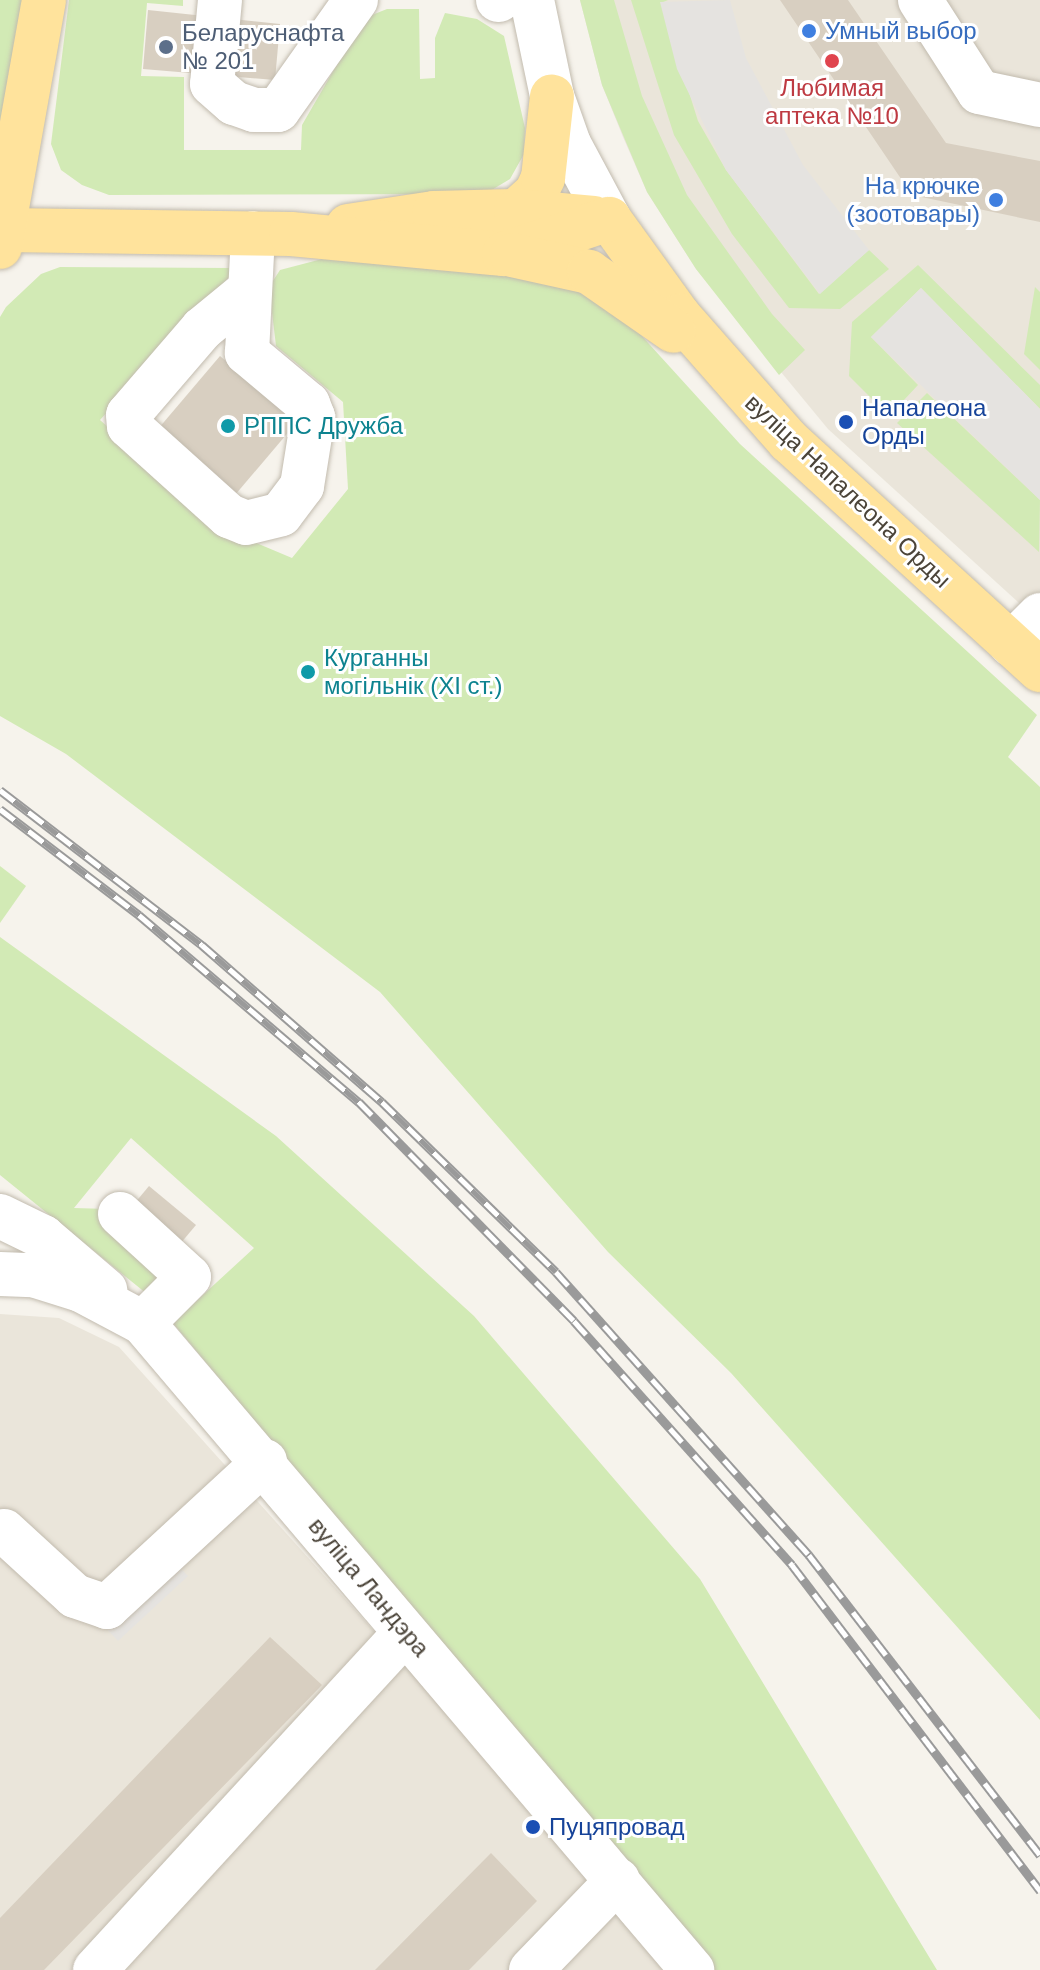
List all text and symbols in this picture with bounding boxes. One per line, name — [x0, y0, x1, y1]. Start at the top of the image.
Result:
place label: Умный выбор — [825, 17, 977, 45]
place label: Беларуснафта № 201 — [182, 19, 344, 75]
marker: Умный выбор — [800, 22, 818, 40]
marker: Беларуснафта № 201 — [157, 38, 175, 56]
marker: Любимая аптека №10 — [823, 52, 841, 70]
place label: Любимая аптека №10 — [765, 74, 899, 130]
place label: На крючке (зоотовары) — [847, 172, 980, 228]
marker: На крючке (зоотовары) — [987, 191, 1005, 209]
street label: вуліца Напалеона Орды — [739, 388, 957, 594]
place label: Напалеона Орды — [862, 394, 986, 450]
place label: РППС Дружба — [244, 412, 403, 440]
marker: Напалеона Орды — [837, 413, 855, 431]
marker: РППС Дружба — [219, 417, 237, 435]
place label: Курганны могільнік (XI ст.) — [324, 644, 503, 700]
marker: Курганны могільнік (XI ст.) — [299, 663, 317, 681]
street label: вуліца Ландэра — [303, 1512, 435, 1662]
place label: Пуцяпровад — [549, 1813, 685, 1841]
marker: Пуцяпровад — [524, 1818, 542, 1836]

